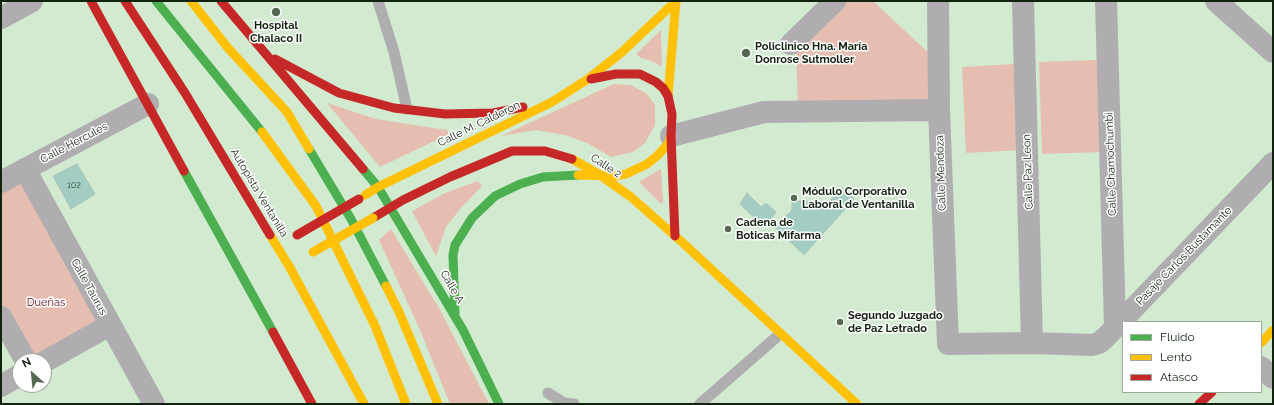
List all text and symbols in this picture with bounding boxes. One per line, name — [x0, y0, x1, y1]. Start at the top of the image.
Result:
marker: Hospital Chalaco II — [270, 6, 282, 18]
place label: Hospital Chalaco II — [250, 19, 302, 45]
place label: Policlinico Hna. María Donrose Sutmoller — [755, 40, 867, 66]
marker: Policlinico Hna. María Donrose Sutmoller — [740, 47, 752, 59]
street label: Calle M. Calderon — [436, 98, 522, 150]
street label: Calle Chamochumbi — [1103, 112, 1119, 216]
street label: Calle Hercules — [38, 120, 110, 166]
street label: Calle Paz Leon — [1020, 134, 1036, 210]
street label: Calle Mendoza — [933, 135, 949, 211]
street label: Autopista Ventanilla — [227, 146, 291, 240]
street label: Calle 2 — [588, 151, 624, 181]
house number: 102 — [67, 180, 81, 190]
place label: Módulo Corporativo Laboral de Ventanilla — [802, 185, 915, 211]
marker: Módulo Corporativo Laboral de Ventanilla — [789, 193, 799, 203]
street label: Pasaje Carlos Bustamante — [1133, 204, 1235, 308]
place label: Cadena de Boticas Mifarma — [736, 216, 821, 242]
marker: Cadena de Boticas Mifarma — [723, 224, 733, 234]
street label: Calle Taurus — [68, 256, 110, 318]
street label: Calle A — [437, 268, 467, 306]
park label: Dueñas — [27, 296, 65, 310]
place label: Segundo Juzgado de Paz Letrado — [848, 309, 943, 335]
marker: Segundo Juzgado de Paz Letrado — [835, 317, 845, 327]
legend — [1122, 321, 1262, 393]
text: Fluido — [1160, 330, 1195, 344]
text: Lento — [1160, 350, 1192, 364]
north arrow — [12, 353, 52, 393]
text: N — [20, 355, 33, 370]
text: Atasco — [1160, 370, 1198, 384]

